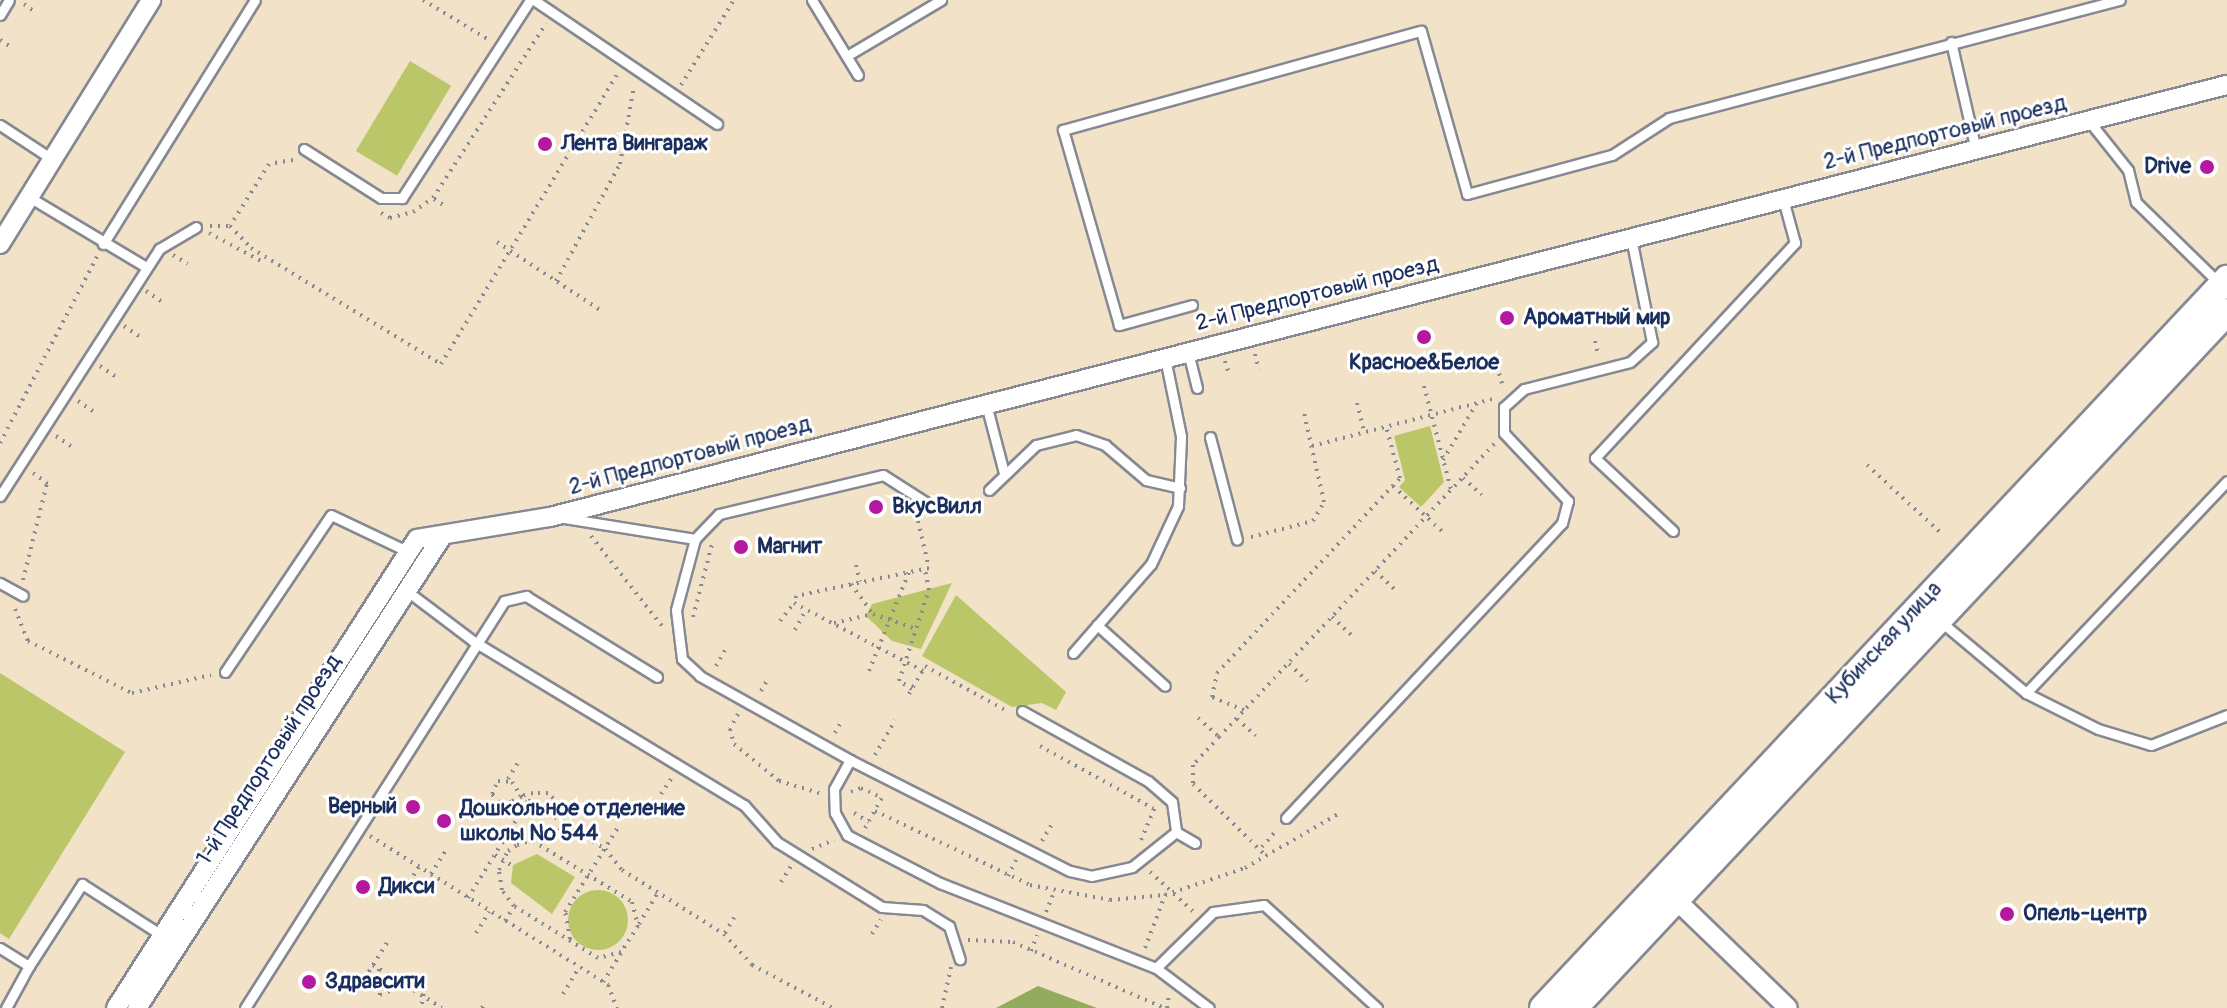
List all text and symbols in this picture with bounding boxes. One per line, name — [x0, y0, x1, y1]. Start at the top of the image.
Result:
street label: 2-й Предпортовый проезд — [1821, 90, 2069, 176]
place label: Лента Вингараж — [561, 131, 708, 157]
marker: Лента Вингараж — [536, 135, 554, 153]
place label: Drive — [2144, 154, 2191, 180]
marker: Drive — [2198, 158, 2216, 176]
street label: 2-й Предпортовый проезд — [1193, 251, 1441, 337]
place label: Ароматный мир — [1523, 305, 1670, 331]
marker: Ароматный мир — [1498, 309, 1516, 327]
marker: Красное&Белое — [1415, 328, 1433, 346]
place label: Красное&Белое — [1349, 350, 1499, 376]
street label: 2-й Предпортовый проезд — [566, 411, 814, 501]
place label: ВкусВилл — [892, 494, 982, 520]
marker: ВкусВилл — [867, 498, 885, 516]
place label: Магнит — [757, 534, 822, 560]
marker: Магнит — [732, 538, 750, 556]
street label: Кубинская улица — [1820, 576, 1948, 710]
street label: 1-й Предпортовый проезд — [191, 650, 347, 870]
place label: Верный — [328, 794, 397, 820]
place label: Дошкольное отделение школы № 544 — [460, 795, 685, 846]
marker: Верный — [404, 798, 422, 816]
marker: Дошкольное отделение школы № 544 — [435, 812, 453, 830]
place label: Дикси — [379, 874, 434, 900]
marker: Дикси — [354, 878, 372, 896]
place label: Опель-центр — [2023, 901, 2147, 927]
marker: Опель-центр — [1998, 905, 2016, 923]
place label: Здравсити — [325, 969, 425, 995]
marker: Здравсити — [300, 973, 318, 991]

